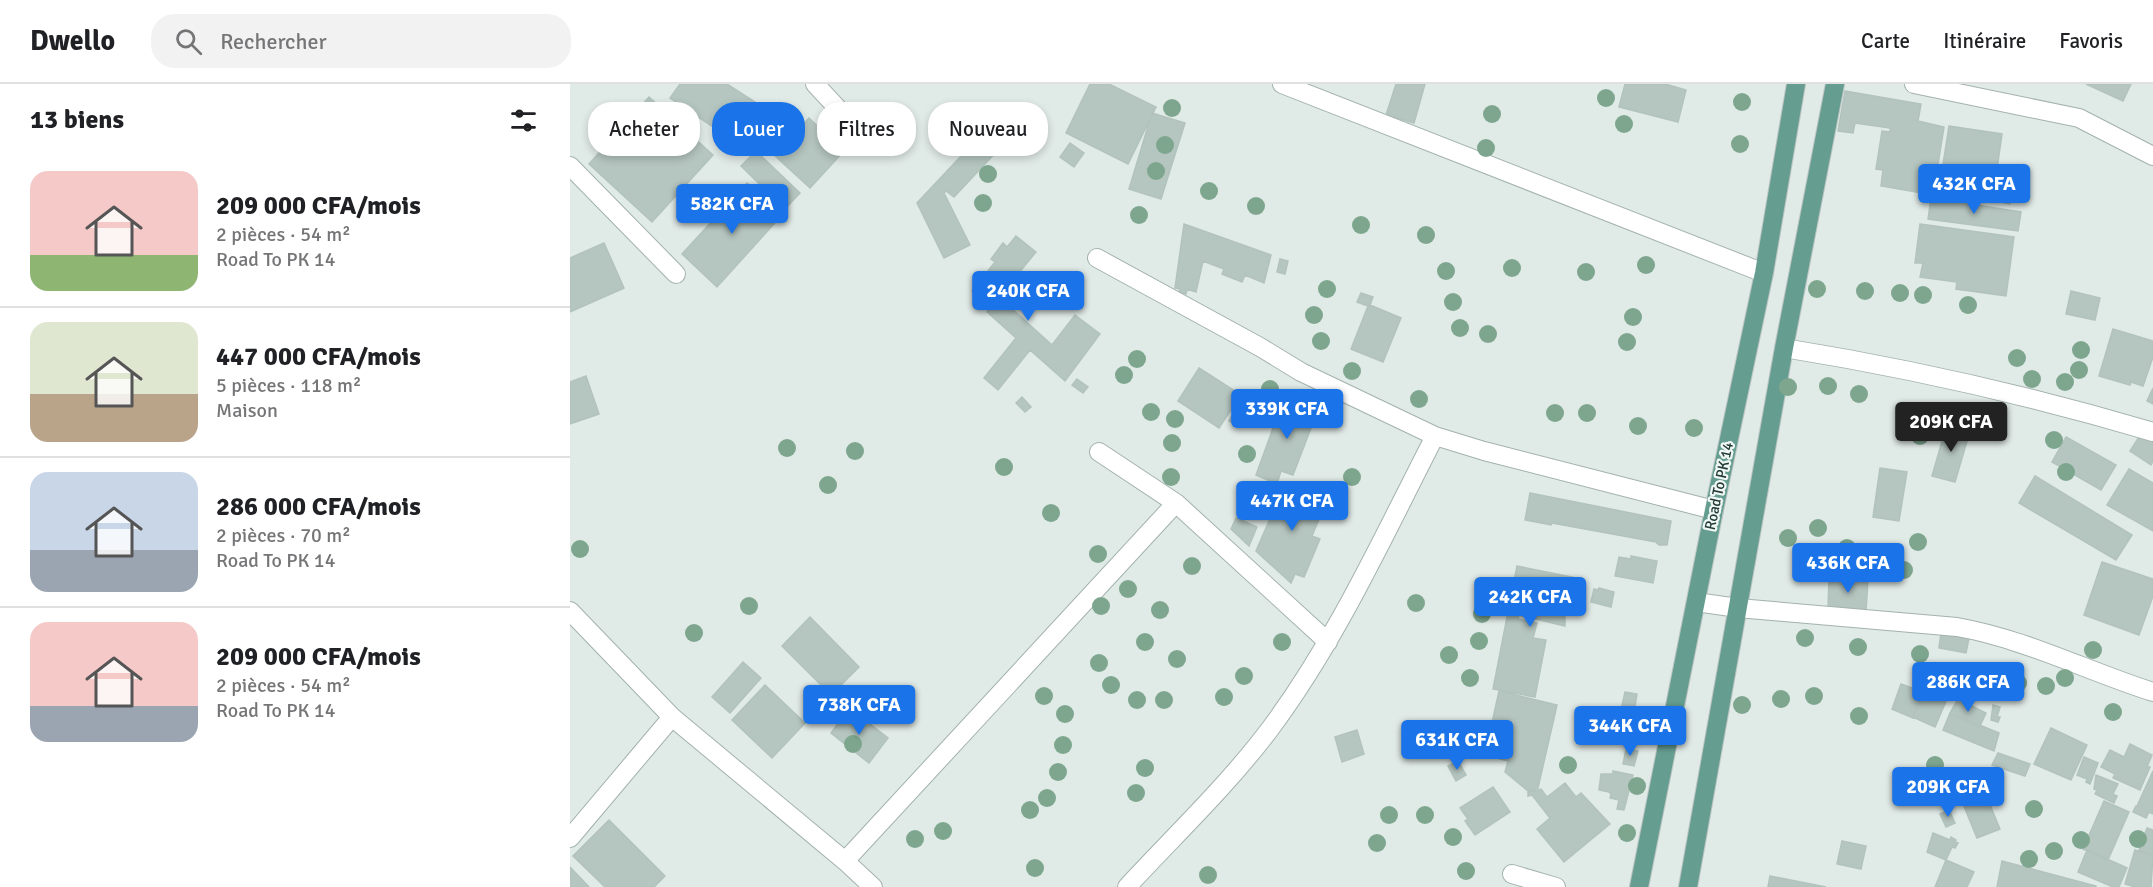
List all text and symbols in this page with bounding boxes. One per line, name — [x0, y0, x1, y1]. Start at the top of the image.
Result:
search box — [151, 14, 571, 68]
text: Dwello — [30, 24, 115, 58]
icon: search — [172, 25, 205, 58]
text: Rechercher — [220, 28, 327, 55]
text: Carte — [1861, 28, 1910, 54]
text: Itinéraire — [1943, 28, 2026, 54]
text: Favoris — [2059, 28, 2123, 54]
chip: Acheter — [588, 102, 700, 156]
chip: Louer — [712, 102, 805, 156]
chip: Filtres — [817, 102, 916, 156]
chip: Nouveau — [928, 102, 1048, 156]
text: 13 biens — [30, 104, 124, 136]
icon: filters — [507, 104, 540, 137]
pin: 432K CFA — [1912, 164, 2036, 215]
text: 432K CFA — [1932, 171, 2016, 196]
pin: 582K CFA — [670, 184, 794, 235]
text: 209 000 CFA/mois — [216, 190, 421, 222]
text: 582K CFA — [690, 191, 774, 216]
icon: home — [78, 195, 150, 267]
text: 2 pièces · 54 m² — [216, 222, 351, 247]
text: Road To PK 14 — [216, 247, 335, 272]
pin: 240K CFA — [966, 271, 1090, 322]
text: 240K CFA — [986, 278, 1070, 303]
text: 447 000 CFA/mois — [216, 341, 421, 373]
icon: home — [78, 346, 150, 418]
text: 5 pièces · 118 m² — [216, 373, 361, 398]
pin: 339K CFA — [1225, 389, 1349, 440]
text: 339K CFA — [1245, 396, 1329, 421]
text: Maison — [216, 398, 278, 423]
pin: 209K CFA — [1889, 402, 2013, 453]
text: 209K CFA — [1909, 409, 1993, 434]
street label: Road To PK 14 — [1701, 440, 1737, 532]
pin: 447K CFA — [1230, 481, 1354, 532]
text: 447K CFA — [1250, 488, 1334, 513]
text: 286 000 CFA/mois — [216, 491, 421, 523]
icon: home — [78, 496, 150, 568]
text: 2 pièces · 70 m² — [216, 523, 351, 548]
pin: 436K CFA — [1786, 543, 1910, 594]
text: Road To PK 14 — [216, 548, 335, 573]
text: 436K CFA — [1806, 550, 1890, 575]
pin: 242K CFA — [1468, 577, 1592, 628]
text: 242K CFA — [1488, 584, 1572, 609]
text: 209 000 CFA/mois — [216, 641, 421, 673]
icon: home — [78, 646, 150, 718]
pin: 286K CFA — [1906, 662, 2030, 713]
text: 286K CFA — [1926, 669, 2010, 694]
text: 2 pièces · 54 m² — [216, 673, 351, 698]
pin: 738K CFA — [797, 685, 921, 736]
text: 738K CFA — [817, 692, 901, 717]
text: Road To PK 14 — [216, 698, 335, 723]
pin: 344K CFA — [1568, 706, 1692, 757]
text: 344K CFA — [1588, 713, 1672, 738]
pin: 631K CFA — [1395, 720, 1519, 771]
text: 631K CFA — [1415, 727, 1499, 752]
pin: 209K CFA — [1886, 767, 2010, 818]
text: 209K CFA — [1906, 774, 1990, 799]

